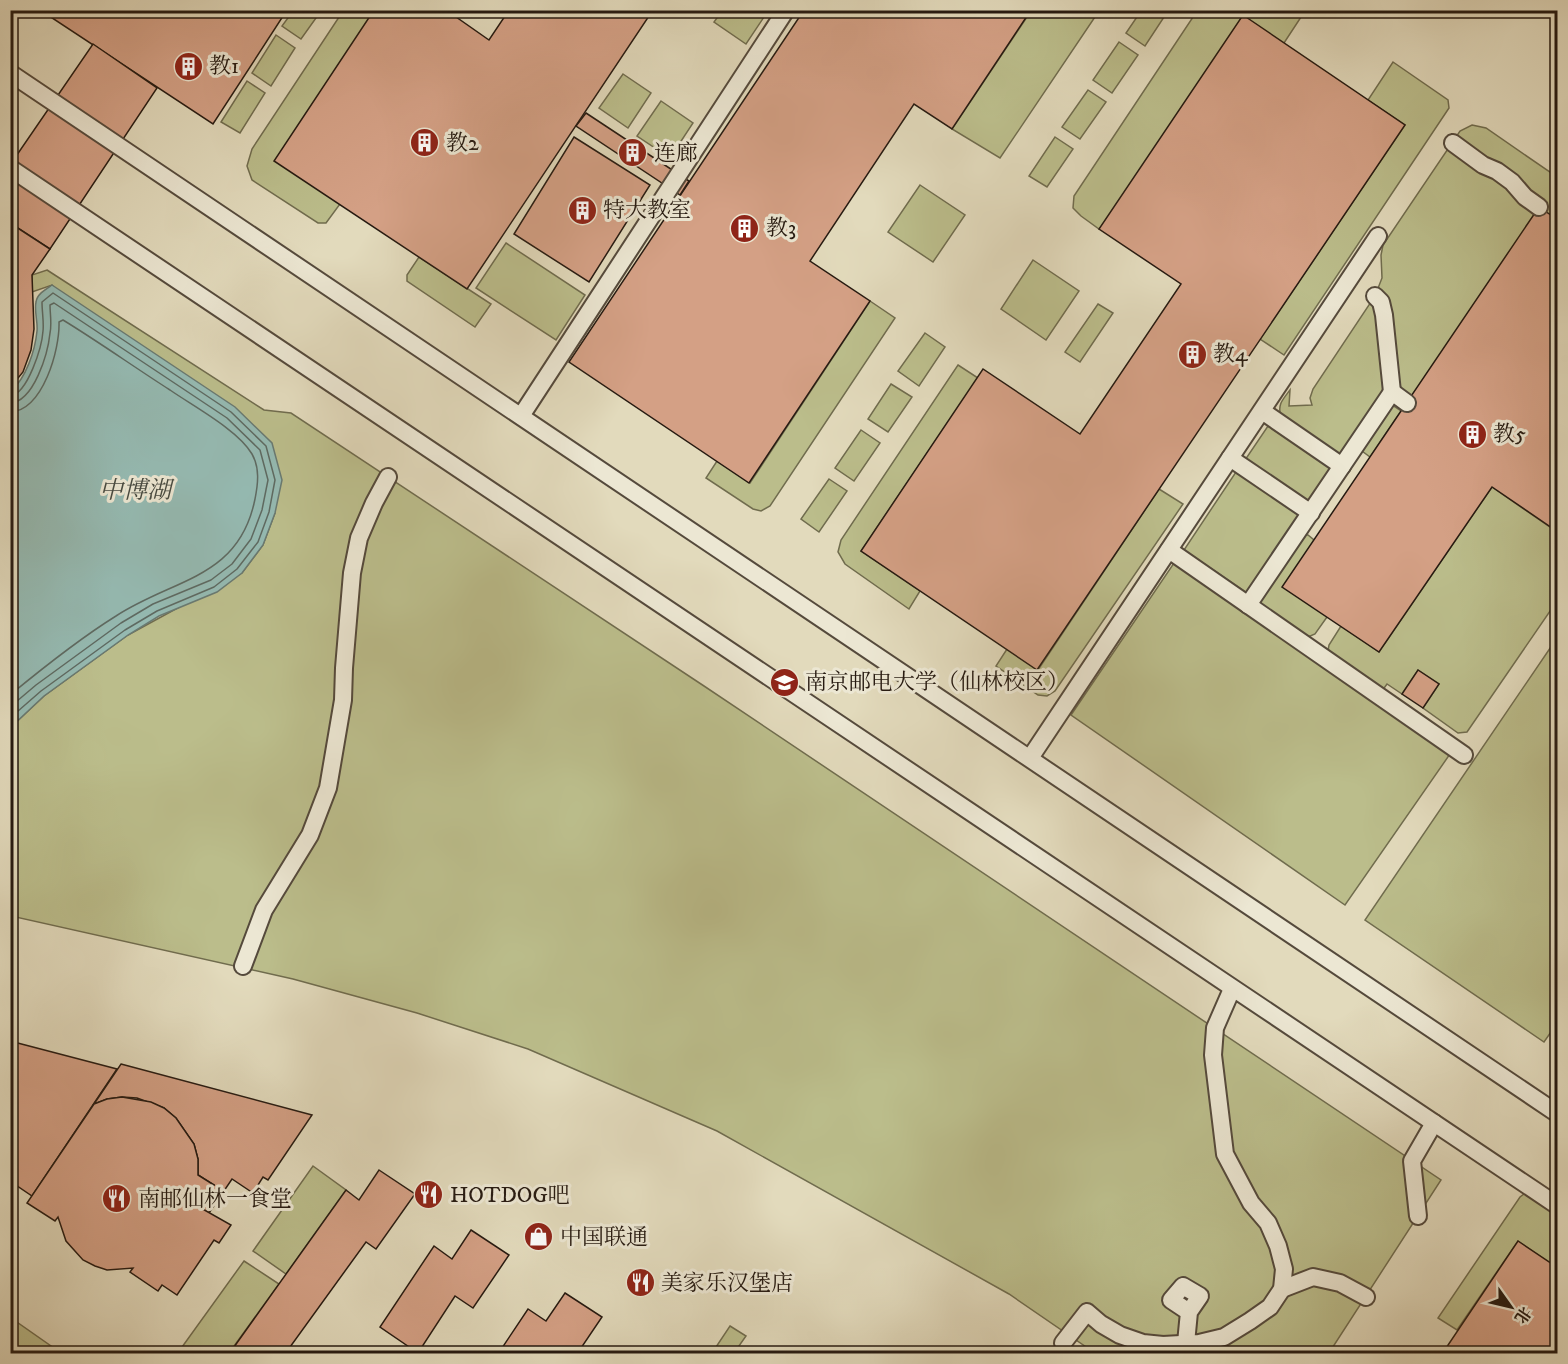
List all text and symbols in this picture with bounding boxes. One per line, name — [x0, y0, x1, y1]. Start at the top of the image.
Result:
building icon: 教1 — [172, 50, 204, 82]
place label: 教1 — [209, 53, 239, 80]
building icon: 教2 — [409, 127, 441, 159]
place label: 教2 — [446, 130, 479, 157]
building icon: 连廊 — [617, 137, 649, 169]
place label: 连廊 — [654, 140, 698, 167]
building icon: 特大教室 — [566, 194, 598, 226]
place label: 特大教室 — [603, 197, 691, 224]
building icon: 教3 — [729, 212, 761, 244]
place label: 教3 — [766, 215, 796, 242]
building icon: 教4 — [1176, 338, 1208, 370]
place label: 教4 — [1213, 341, 1249, 368]
building icon: 教5 — [1456, 418, 1488, 450]
place label: 教5 — [1493, 421, 1526, 448]
water label: 中博湖 — [99, 476, 175, 506]
school or university icon: 南京邮电大学（仙林校区） — [768, 666, 800, 698]
place label: 南京邮电大学（仙林校区） — [805, 669, 1069, 696]
restaurant icon: HOTDOG吧 — [413, 1179, 445, 1211]
place label: HOTDOG吧 — [450, 1182, 570, 1209]
restaurant icon: 南邮仙林一食堂 — [101, 1183, 133, 1215]
place label: 南邮仙林一食堂 — [138, 1186, 292, 1213]
shop icon: 中国联通 — [523, 1221, 555, 1253]
place label: 中国联通 — [560, 1224, 648, 1251]
restaurant icon: 美家乐汉堡店 — [624, 1267, 656, 1299]
place label: 美家乐汉堡店 — [661, 1270, 793, 1297]
north arrow — [1481, 1277, 1541, 1337]
text: 北 — [1510, 1303, 1535, 1327]

